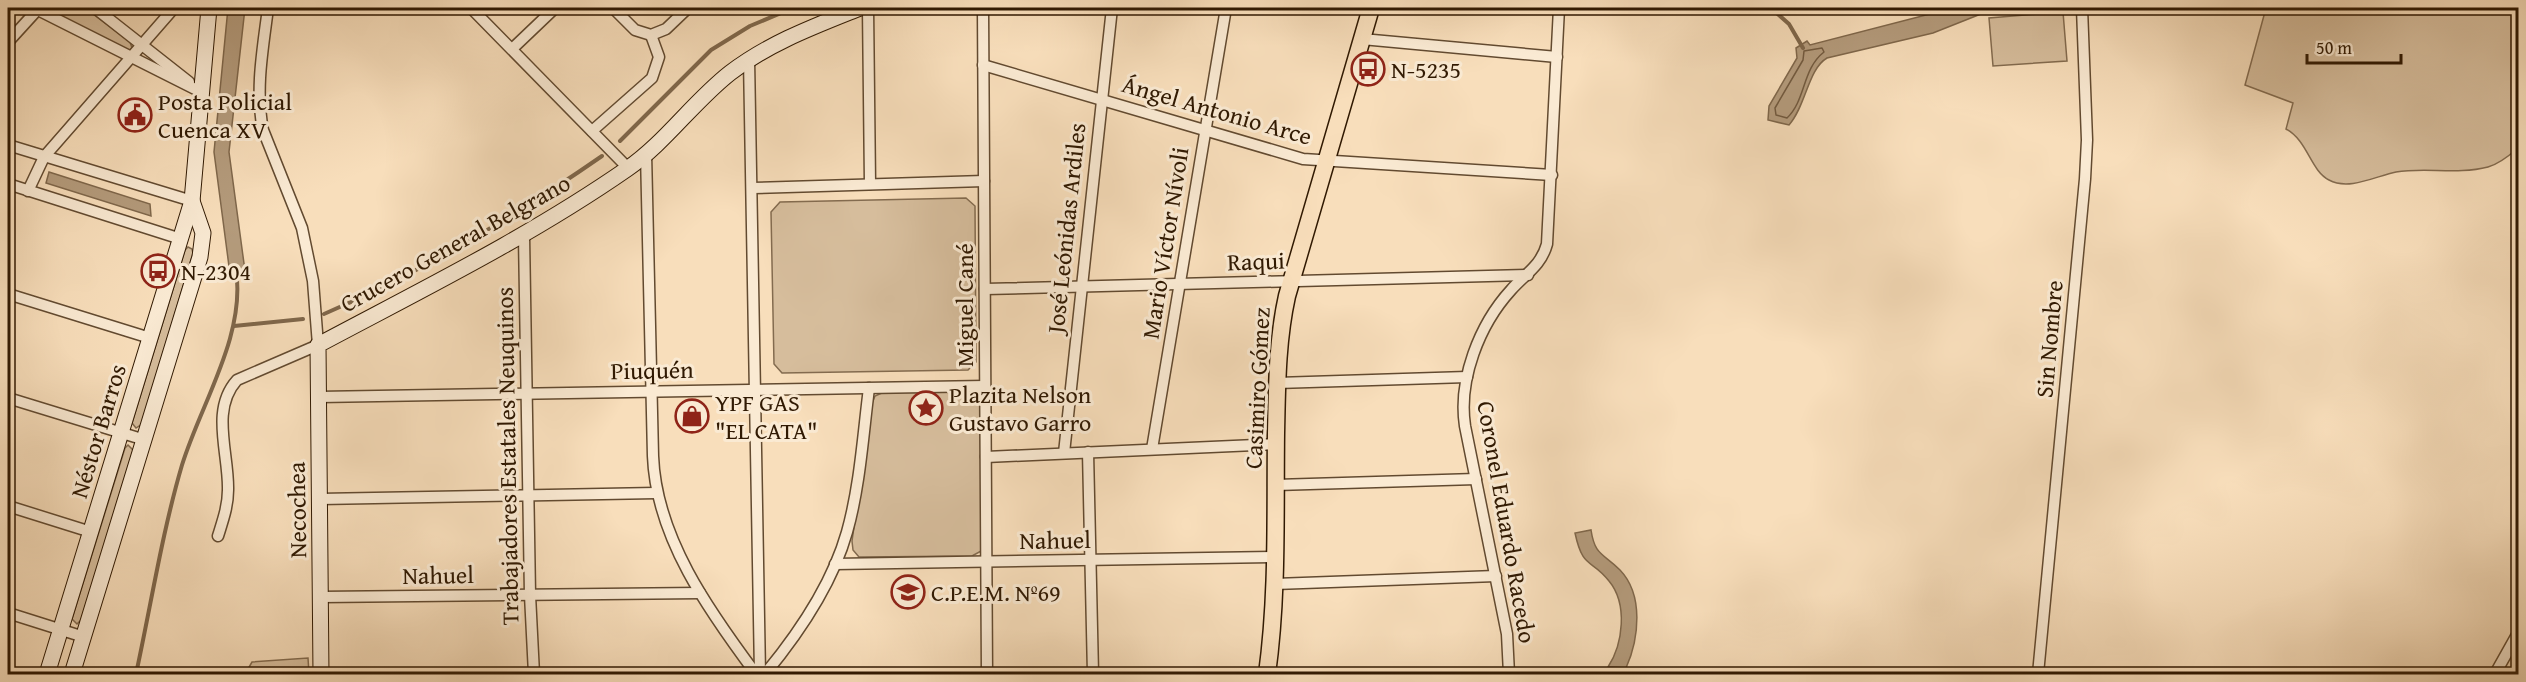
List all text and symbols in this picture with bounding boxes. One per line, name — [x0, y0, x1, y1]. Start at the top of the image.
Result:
scale bar — [2307, 27, 2402, 65]
text: 50 m — [2316, 34, 2352, 61]
bus stop icon: N-5235 — [1350, 51, 1386, 87]
place label: N-5235 — [1391, 52, 1461, 87]
street label: Ángel Antonio Arce — [1118, 66, 1316, 154]
place label: Posta Policial Cuenca XV — [158, 84, 292, 147]
public building icon: Posta Policial Cuenca XV — [117, 97, 153, 133]
street label: José Leónidas Ardiles — [1037, 121, 1094, 338]
street label: Mario Víctor Nívoli — [1133, 144, 1197, 341]
street label: Crucero General Belgrano — [334, 165, 576, 321]
street label: Raqui — [1227, 242, 1286, 279]
street label: Miguel Cané — [947, 243, 982, 367]
bus stop icon: N-2304 — [140, 253, 176, 289]
place label: N-2304 — [181, 254, 251, 289]
street label: Sin Nombre — [2026, 279, 2072, 399]
street label: Trabajadores Estatales Neuquinos — [487, 287, 527, 625]
street label: Casimiro Gómez — [1235, 306, 1279, 470]
street label: Piuquén — [610, 352, 694, 388]
street label: Néstor Barros — [61, 360, 135, 502]
place label: Plazita Nelson Gustavo Garro — [949, 377, 1092, 440]
place label: YPF GAS "EL CATA" — [715, 385, 818, 448]
place icon: Plazita Nelson Gustavo Garro — [908, 390, 944, 426]
shop icon: YPF GAS "EL CATA" — [674, 398, 710, 434]
street label: Coronel Eduardo Racedo — [1468, 398, 1546, 646]
street label: Necochea — [279, 461, 315, 558]
street label: Nahuel — [1019, 522, 1091, 558]
street label: Nahuel — [402, 557, 474, 593]
school or university icon: C.P.E.M. Nº69 — [890, 574, 926, 610]
place label: C.P.E.M. Nº69 — [931, 575, 1061, 610]

